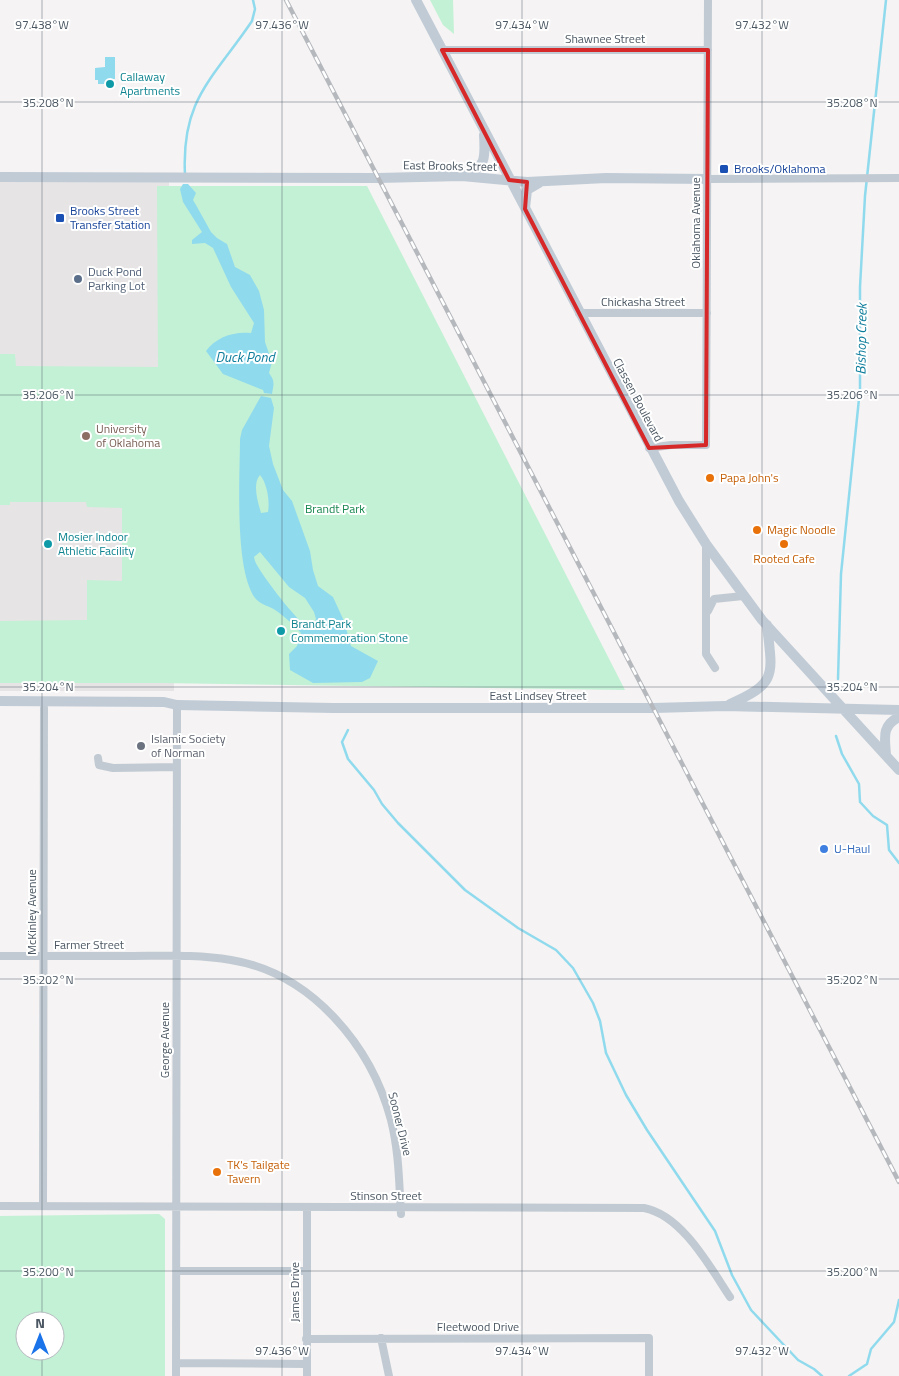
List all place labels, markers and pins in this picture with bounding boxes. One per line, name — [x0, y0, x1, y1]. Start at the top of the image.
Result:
place label: Callaway Apartments — [120, 67, 181, 100]
marker: Callaway Apartments — [104, 78, 116, 90]
place label: Brooks/Oklahoma — [734, 159, 826, 178]
marker: Brooks/Oklahoma — [718, 163, 730, 175]
place label: Brooks Street Transfer Station — [70, 201, 150, 234]
marker: Brooks Street Transfer Station — [54, 212, 66, 224]
place label: Duck Pond Parking Lot — [88, 262, 146, 295]
marker: Duck Pond Parking Lot — [72, 273, 84, 285]
place label: University of Oklahoma — [96, 419, 160, 452]
marker: University of Oklahoma — [80, 430, 92, 442]
place label: Papa John's — [720, 468, 779, 487]
marker: Papa John's — [704, 472, 716, 484]
place label: Magic Noodle — [767, 520, 836, 539]
marker: Magic Noodle — [751, 524, 763, 536]
place label: Mosier Indoor Athletic Facility — [58, 527, 135, 560]
marker: Mosier Indoor Athletic Facility — [42, 538, 54, 550]
marker: Rooted Cafe — [778, 538, 790, 550]
place label: Rooted Cafe — [753, 549, 815, 568]
place label: Brandt Park Commemoration Stone — [291, 614, 408, 647]
marker: Brandt Park Commemoration Stone — [275, 625, 287, 637]
place label: Islamic Society of Norman — [151, 729, 226, 762]
marker: Islamic Society of Norman — [135, 740, 147, 752]
place label: U-Haul — [834, 839, 870, 858]
marker: U-Haul — [818, 843, 830, 855]
place label: TK's Tailgate Tavern — [227, 1155, 290, 1188]
marker: TK's Tailgate Tavern — [211, 1166, 223, 1178]

